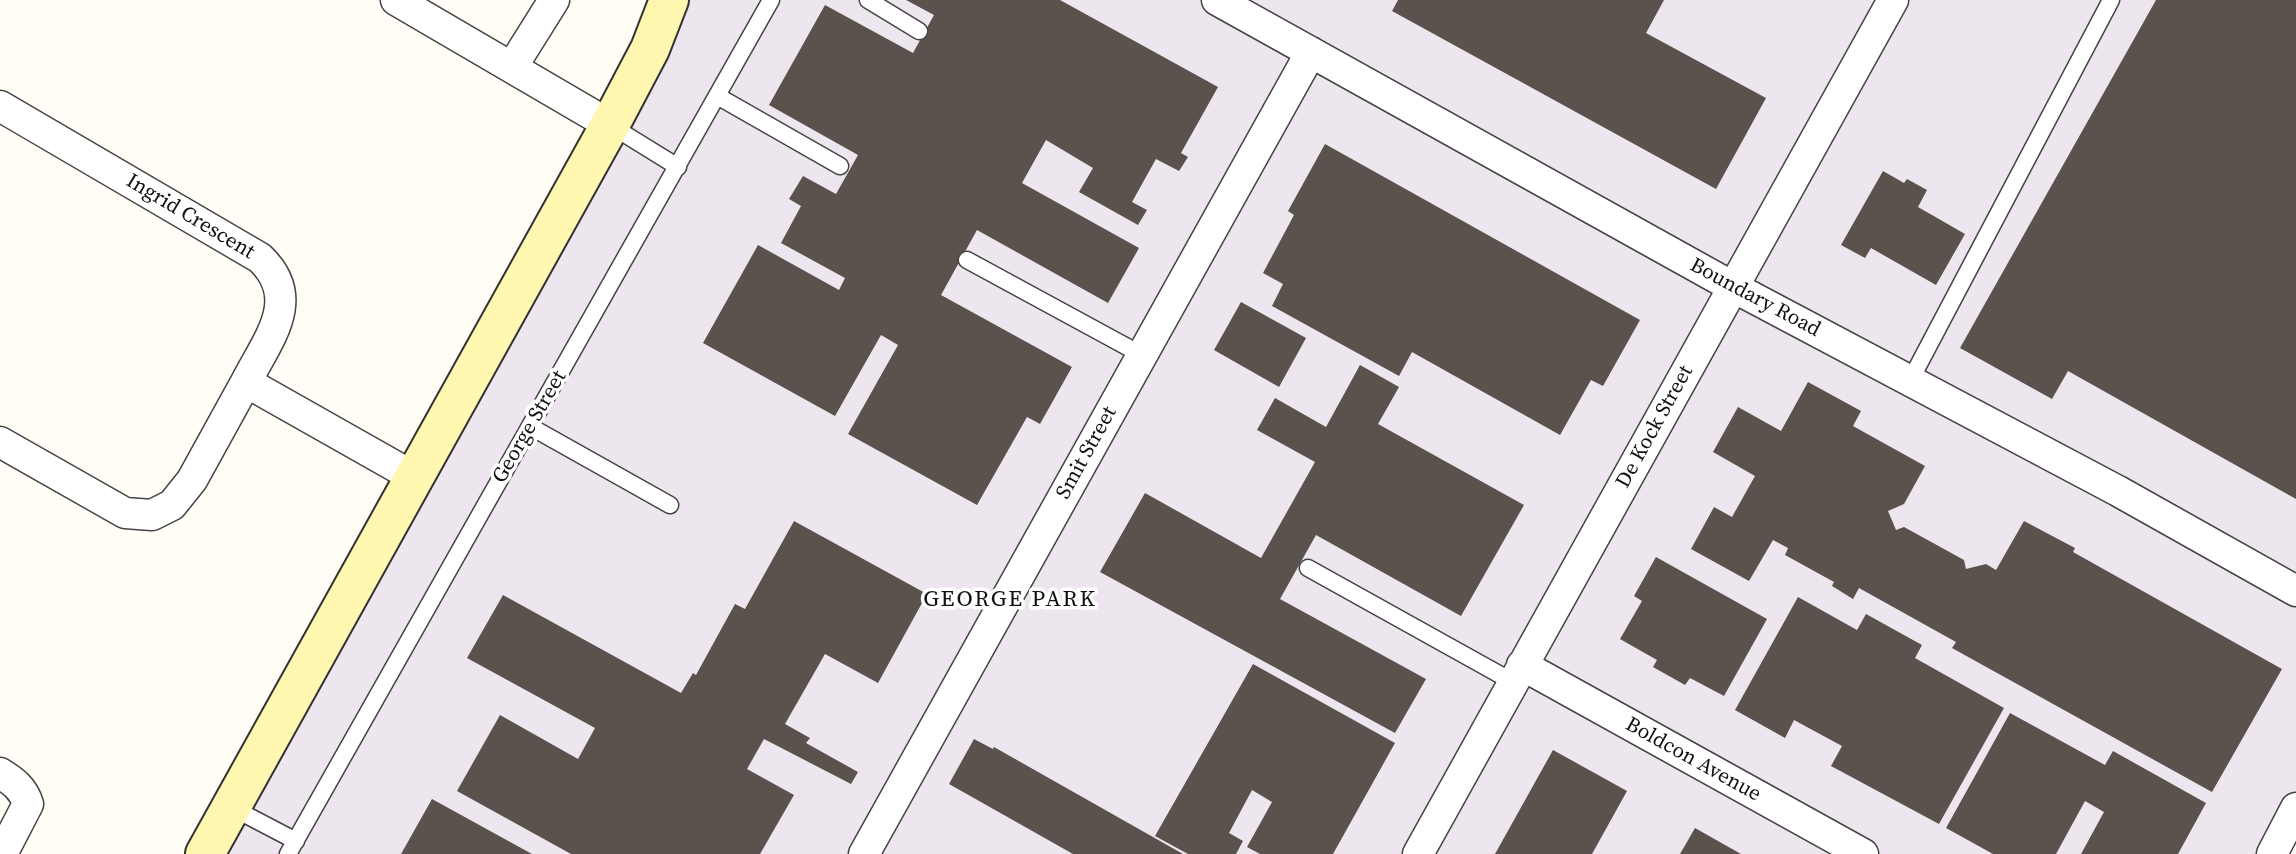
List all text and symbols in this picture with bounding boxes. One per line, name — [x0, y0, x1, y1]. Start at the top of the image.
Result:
street label: Ingrid Crescent — [121, 169, 259, 265]
street label: Boundary Road — [1685, 253, 1825, 343]
street label: De Kock Street — [1611, 361, 1699, 493]
street label: George Street — [488, 366, 572, 488]
street label: Smit Street — [1051, 402, 1123, 504]
district label: GEORGE PARK — [925, 586, 1095, 614]
street label: Boldcon Avenue — [1621, 712, 1765, 808]

